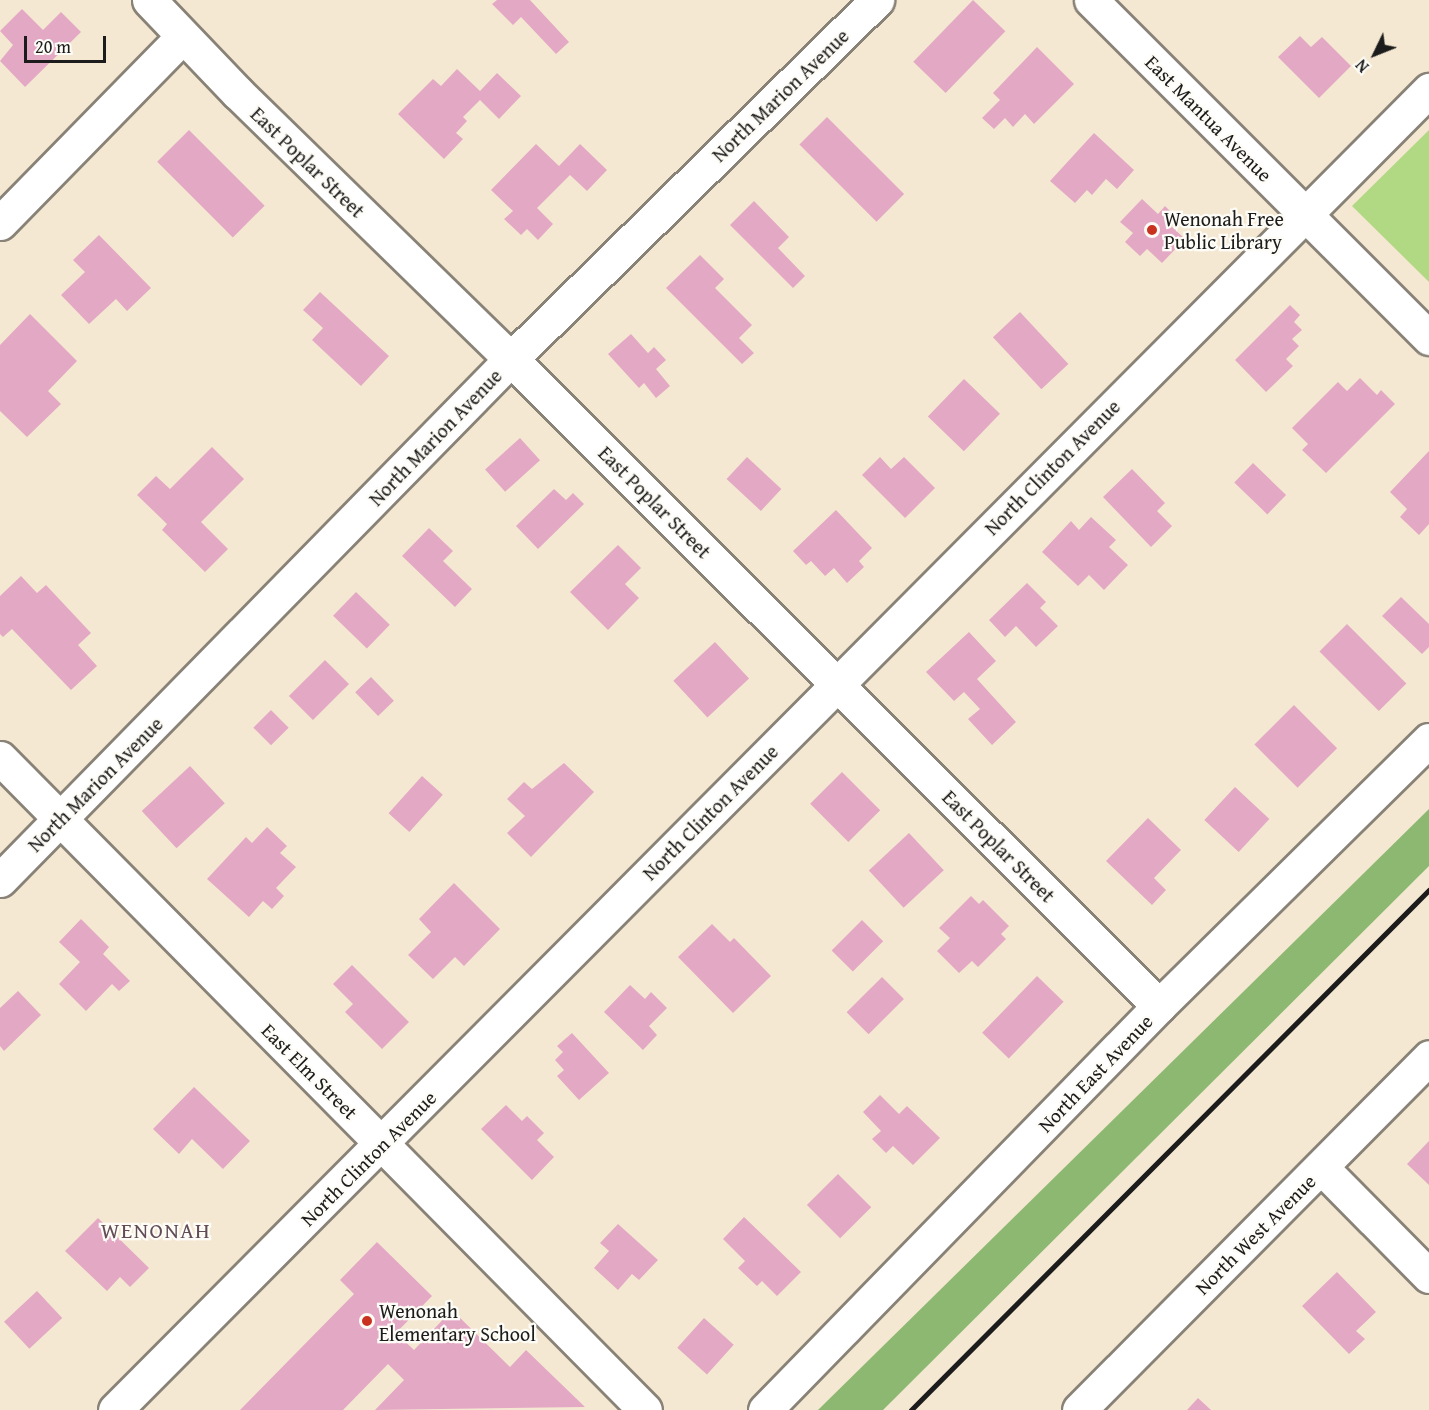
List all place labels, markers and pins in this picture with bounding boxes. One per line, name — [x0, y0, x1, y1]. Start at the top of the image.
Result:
place label: Wenonah Free Public Library — [1164, 207, 1284, 254]
marker: Wenonah Free Public Library — [1145, 223, 1159, 237]
place label: Wenonah Elementary School — [379, 1298, 536, 1345]
marker: Wenonah Elementary School — [360, 1314, 374, 1328]

